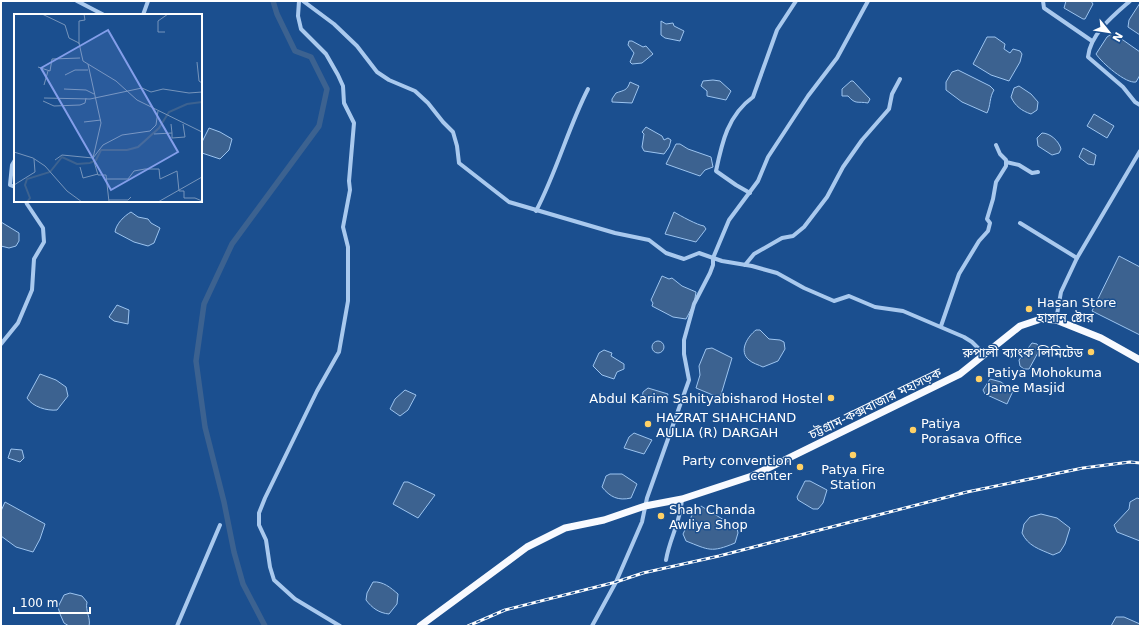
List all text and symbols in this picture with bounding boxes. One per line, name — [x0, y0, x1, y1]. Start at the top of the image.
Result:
north arrow — [1089, 12, 1129, 52]
inset map — [14, 14, 202, 202]
text: N — [1109, 30, 1125, 44]
place label: Hasan Store হাসান ষ্টোর — [1036, 295, 1116, 325]
marker: Hasan Store হাসান ষ্টোর — [1024, 304, 1034, 314]
place label: রুপালী ব্যাংক লিমিটেড — [961, 345, 1084, 360]
marker: রুপালী ব্যাংক লিমিটেড — [1086, 347, 1096, 357]
street label: চট্টগ্রাম-কক্সবাজার মহাসড়ক — [806, 365, 944, 443]
place label: Patiya Mohokuma Jame Masjid — [986, 365, 1102, 395]
marker: Patiya Mohokuma Jame Masjid — [974, 374, 984, 384]
place label: Abdul Karim Sahityabisharod Hostel — [589, 391, 823, 406]
marker: Abdul Karim Sahityabisharod Hostel — [826, 393, 836, 403]
place label: HAZRAT SHAHCHAND AULIA (R) DARGAH — [656, 410, 796, 440]
place label: Patiya Porasava Office — [921, 416, 1022, 446]
marker: HAZRAT SHAHCHAND AULIA (R) DARGAH — [643, 419, 653, 429]
marker: Patiya Porasava Office — [908, 425, 918, 435]
marker: Patya Fire Station — [848, 450, 858, 460]
place label: Party convention center — [682, 453, 793, 483]
marker: Party convention center — [795, 462, 805, 472]
place label: Patya Fire Station — [821, 462, 885, 492]
place label: Shah Chanda Awliya Shop — [669, 502, 756, 532]
marker: Shah Chanda Awliya Shop — [656, 511, 666, 521]
scale bar — [14, 589, 90, 615]
text: 100 m — [20, 596, 58, 610]

